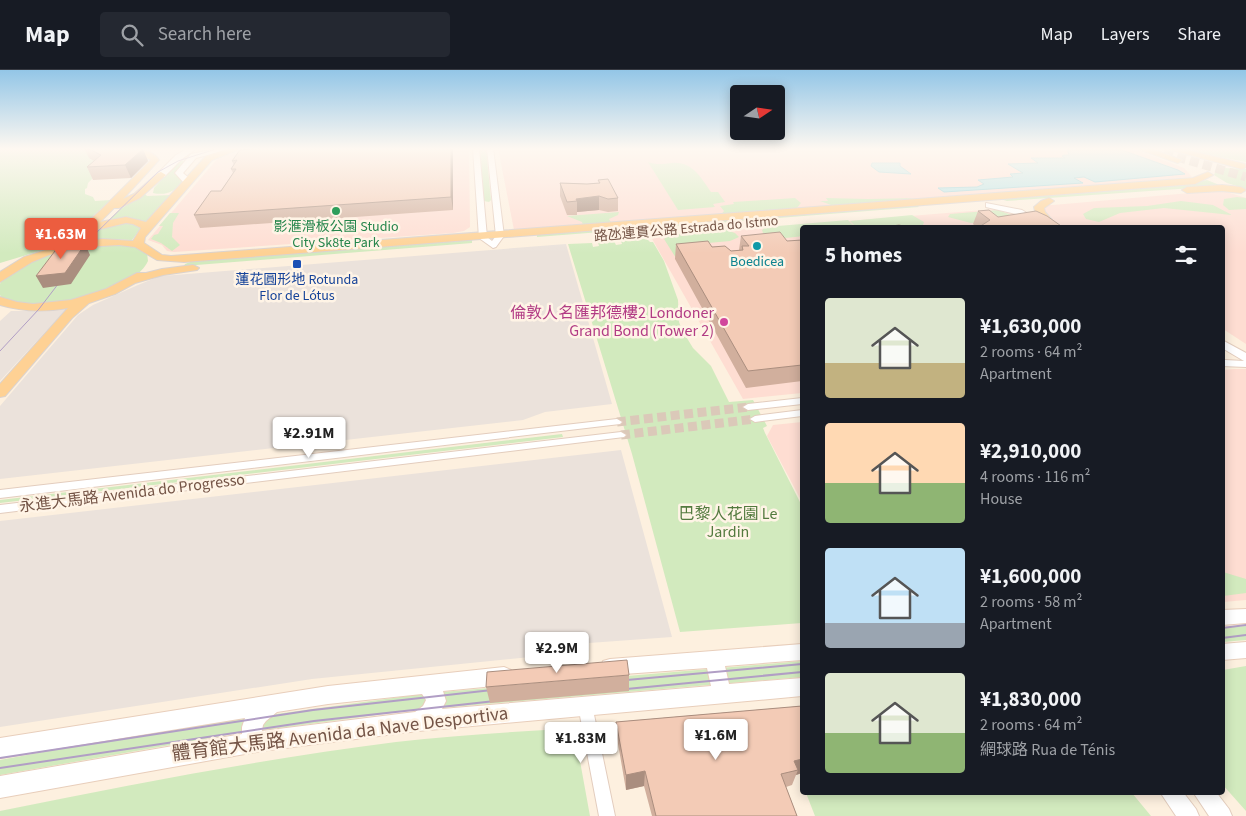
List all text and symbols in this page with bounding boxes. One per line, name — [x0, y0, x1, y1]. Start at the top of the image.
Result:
search box — [100, 12, 450, 57]
text: Map — [25, 17, 70, 52]
icon: search — [118, 21, 146, 49]
text: Search here — [158, 21, 251, 48]
text: Map — [1041, 22, 1073, 47]
text: Layers — [1101, 22, 1150, 47]
text: Share — [1178, 22, 1221, 47]
north arrow — [730, 85, 785, 140]
map controls — [730, 85, 785, 140]
marker: 影滙滑板公園 Studio City Sk8te Park — [330, 205, 342, 217]
street label: 路氹連貫公路 Estrada do Istmo — [593, 211, 779, 247]
place label: 影滙滑板公園 Studio City Sk8te Park — [273, 217, 399, 253]
pin: ¥1.63M — [20, 218, 102, 260]
text: ¥1.63M — [36, 223, 86, 245]
marker: Boedicea — [751, 240, 763, 252]
text: 5 homes — [825, 240, 902, 270]
icon: filters — [1172, 241, 1200, 269]
place label: Boedicea — [730, 252, 784, 272]
marker: 蓮花圓形地 Rotunda Flor de Lótus — [291, 258, 303, 270]
place label: 蓮花圓形地 Rotunda Flor de Lótus — [236, 270, 358, 306]
place label: 倫敦人名匯邦德樓2 Londoner Grand Bond (Tower 2) — [510, 302, 714, 342]
text: ¥1,630,000 — [980, 311, 1081, 341]
marker: 倫敦人名匯邦德樓2 Londoner Grand Bond (Tower 2) — [718, 316, 730, 328]
icon: home — [865, 318, 925, 378]
text: 2 rooms · 64 m² — [980, 341, 1082, 363]
text: Apartment — [980, 363, 1052, 385]
pin: ¥2.91M — [268, 416, 350, 459]
text: ¥2.91M — [284, 422, 334, 444]
text: ¥2,910,000 — [980, 436, 1081, 466]
icon: home — [865, 443, 925, 503]
text: 4 rooms · 116 m² — [980, 466, 1090, 488]
street label: 永進大馬路 Avenida do Progresso — [18, 468, 246, 518]
text: House — [980, 488, 1022, 510]
park label: 巴黎人花園 Le Jardin — [679, 503, 777, 543]
text: ¥1,600,000 — [980, 561, 1081, 591]
icon: home — [865, 568, 925, 628]
text: 2 rooms · 58 m² — [980, 591, 1082, 613]
text: Apartment — [980, 613, 1052, 635]
pin: ¥2.9M — [522, 632, 592, 674]
text: ¥2.9M — [536, 637, 578, 659]
text: ¥1,830,000 — [980, 684, 1081, 714]
icon: home — [865, 693, 925, 753]
street label: 體育館大馬路 Avenida da Nave Desportiva — [170, 700, 510, 768]
text: 2 rooms · 64 m² — [980, 714, 1082, 736]
pin: ¥1.6M — [681, 718, 751, 761]
pin: ¥1.83M — [540, 722, 622, 764]
text: ¥1.6M — [695, 724, 737, 746]
text: ¥1.83M — [556, 727, 606, 749]
text: 網球路 Rua de Ténis — [980, 739, 1115, 761]

